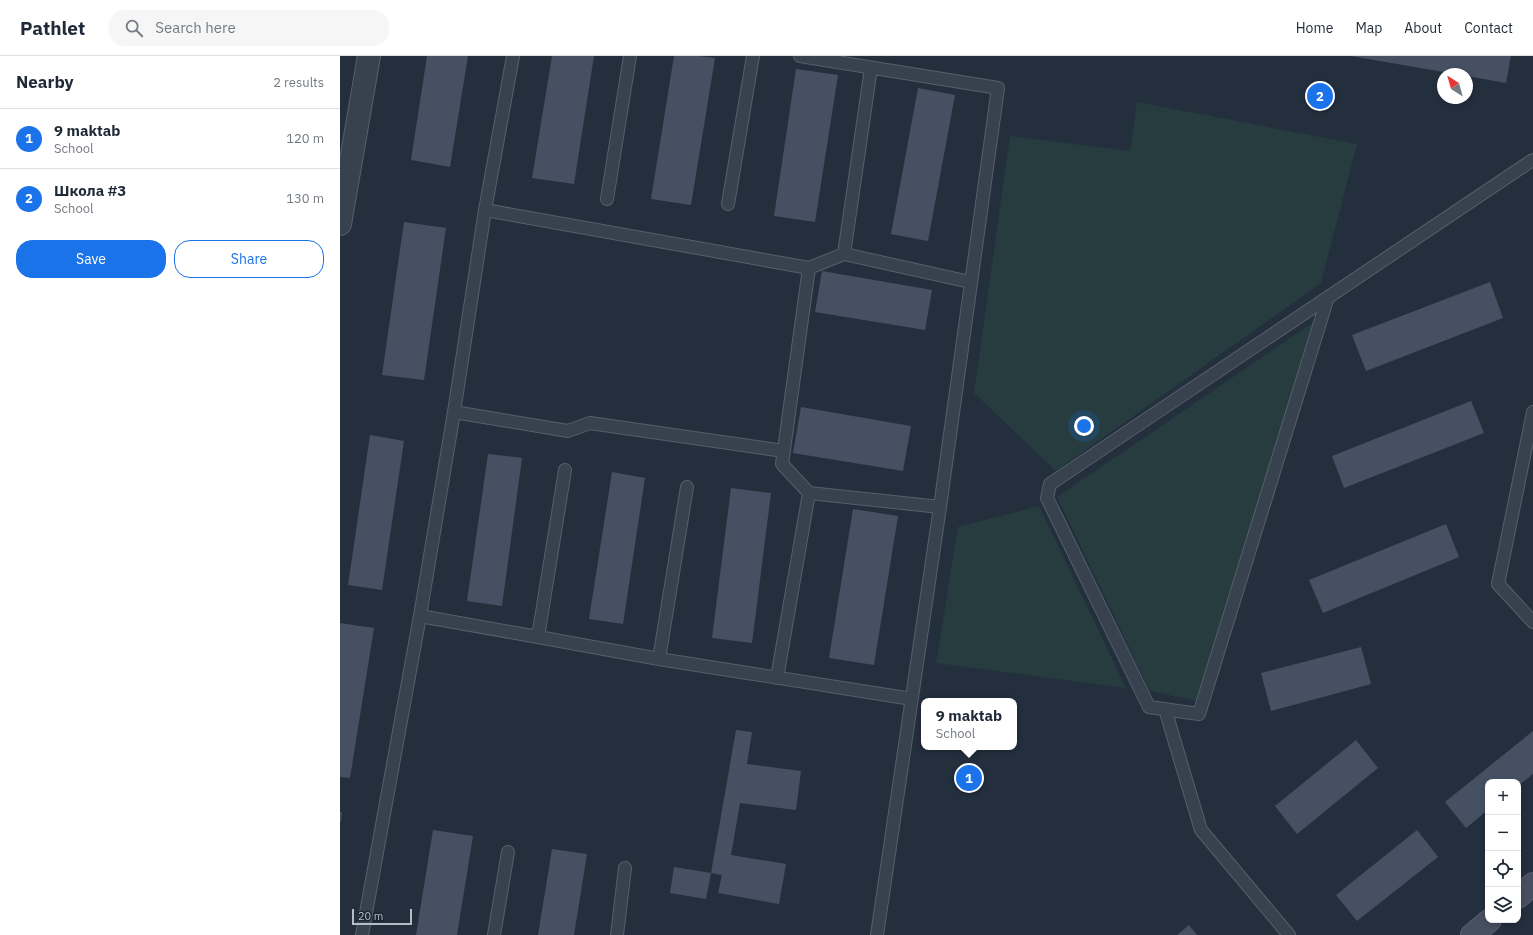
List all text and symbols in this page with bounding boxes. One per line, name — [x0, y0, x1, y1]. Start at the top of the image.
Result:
search box — [109, 10, 389, 46]
text: Pathlet — [20, 16, 85, 40]
icon: search — [123, 17, 145, 39]
text: Search here — [155, 18, 236, 37]
text: Home — [1296, 19, 1333, 37]
text: Map — [1355, 19, 1382, 37]
text: About — [1404, 19, 1442, 37]
text: Contact — [1464, 19, 1513, 37]
north arrow — [1437, 68, 1473, 104]
text: Nearby — [16, 71, 74, 93]
text: 2 results — [273, 74, 324, 91]
pin: 2 — [1307, 81, 1333, 111]
text: 9 maktab — [54, 121, 120, 140]
text: 1 — [25, 130, 33, 147]
text: 120 m — [286, 130, 324, 147]
text: School — [54, 140, 94, 157]
text: Школа #3 — [54, 181, 126, 200]
text: 2 — [25, 190, 33, 207]
text: 130 m — [286, 190, 324, 207]
text: School — [54, 200, 94, 217]
button: Save — [16, 240, 166, 278]
button: Share — [174, 240, 324, 278]
your location — [1074, 416, 1094, 436]
popup — [921, 698, 1017, 750]
text: 9 maktab — [936, 706, 1002, 725]
text: School — [936, 725, 975, 742]
pin: 1 — [956, 763, 982, 793]
map controls — [1485, 779, 1521, 923]
button: + — [1485, 779, 1521, 815]
button: − — [1485, 815, 1521, 851]
button: locate — [1485, 851, 1521, 887]
button: layers — [1485, 887, 1521, 923]
scale bar — [352, 907, 412, 926]
text: 20 m — [358, 909, 383, 923]

